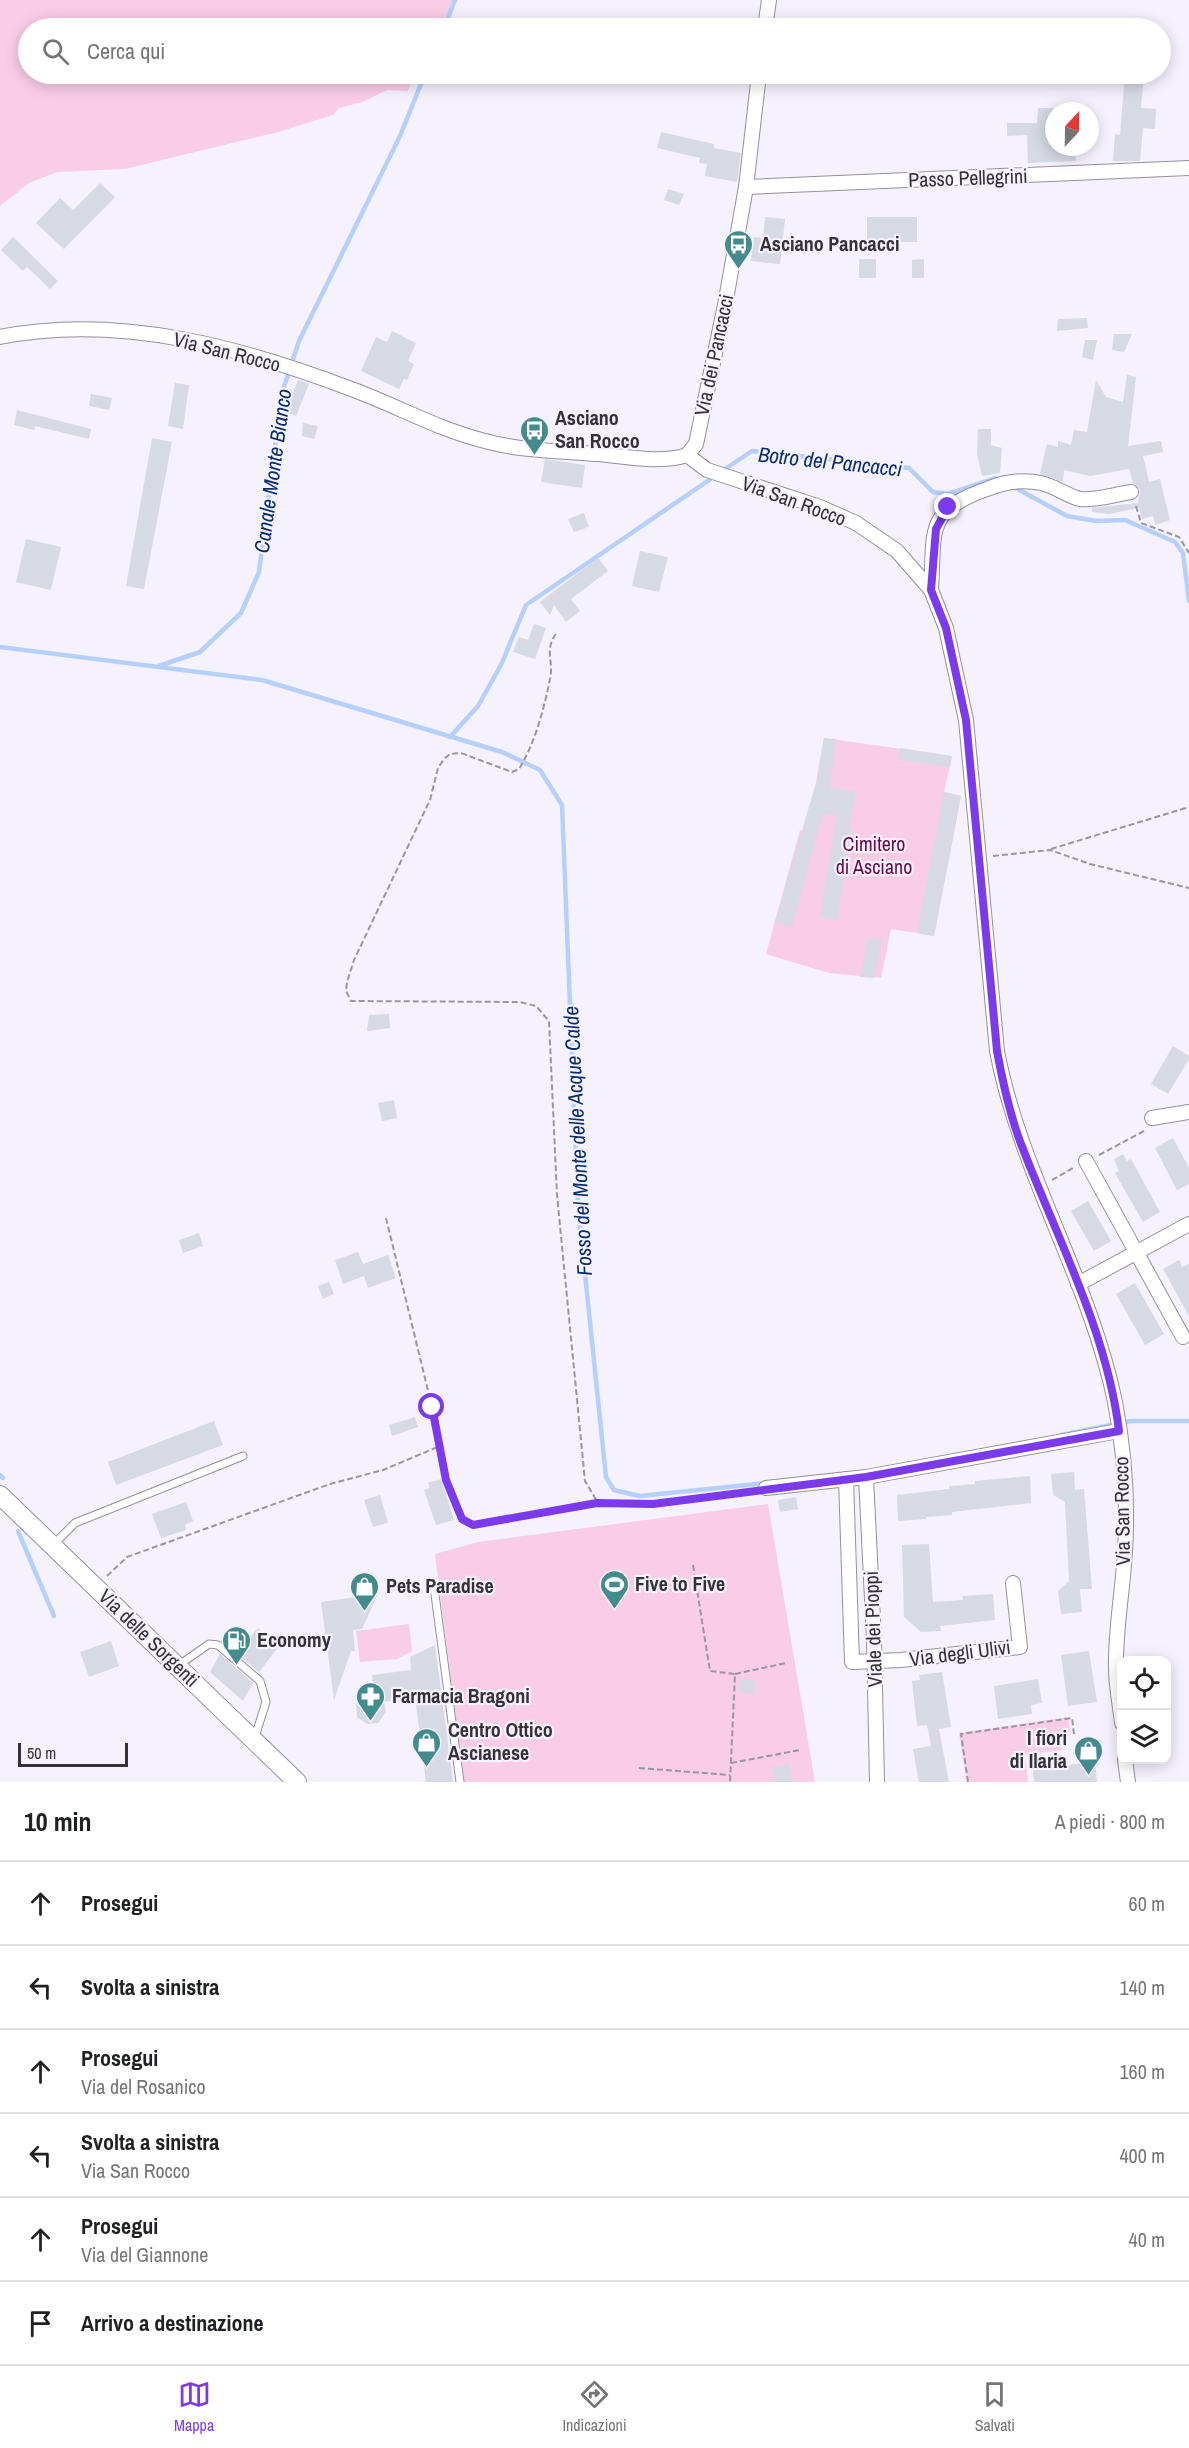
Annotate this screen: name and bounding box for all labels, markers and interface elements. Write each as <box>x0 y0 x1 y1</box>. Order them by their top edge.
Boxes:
search box <box>18 18 1171 84</box>
icon: search <box>39 35 72 68</box>
text: Cerca qui <box>87 36 165 66</box>
north arrow <box>1045 102 1099 156</box>
street label: Passo Pellegrini <box>908 162 1028 193</box>
bus stop icon: Asciano Pancacci <box>723 228 755 270</box>
place label: Asciano Pancacci <box>760 230 899 257</box>
street label: Via dei Pancacci <box>687 292 740 418</box>
street label: Via San Rocco <box>171 325 283 378</box>
water label: Canale Monte Bianco <box>247 387 298 555</box>
place label: Asciano San Rocco <box>555 404 640 454</box>
bus stop icon: Asciano San Rocco <box>518 414 550 456</box>
water label: Botro del Pancacci <box>757 440 904 483</box>
street label: Via San Rocco <box>738 469 850 532</box>
route end <box>934 493 960 519</box>
park label: Cimitero di Asciano <box>836 830 912 880</box>
water label: Fosso del Monte delle Acque Calde <box>556 1005 599 1277</box>
route start <box>418 1393 444 1419</box>
street label: Via San Rocco <box>1107 1456 1136 1566</box>
sports icon: Five to Five <box>598 1568 630 1610</box>
shop icon: Pets Paradise <box>349 1570 381 1612</box>
place label: Five to Five <box>635 1570 725 1597</box>
street label: Viale dei Pioppi <box>857 1570 888 1688</box>
place label: Pets Paradise <box>386 1572 494 1599</box>
street label: Via delle Sorgenti <box>93 1583 206 1693</box>
fuel station icon: Economy <box>220 1624 252 1666</box>
place label: Economy <box>257 1626 332 1653</box>
street label: Via degli Ulivi <box>908 1633 1012 1672</box>
map controls <box>1117 1656 1171 1764</box>
button: locate <box>1117 1656 1171 1710</box>
pharmacy icon: Farmacia Bragoni <box>355 1680 387 1722</box>
place label: Farmacia Bragoni <box>392 1682 530 1709</box>
button: layers <box>1117 1710 1171 1764</box>
place label: Centro Ottico Ascianese <box>448 1716 553 1766</box>
place label: I fiori di Ilaria <box>1010 1724 1067 1774</box>
shop icon: Centro Ottico Ascianese <box>411 1726 443 1768</box>
shop icon: I fiori di Ilaria <box>1072 1734 1104 1776</box>
scale bar <box>18 1740 128 1768</box>
text: 50 m <box>27 1742 56 1764</box>
text: 10 min <box>24 1804 92 1839</box>
text: A piedi · 800 m <box>1055 1808 1165 1835</box>
icon: ahead <box>24 1887 57 1920</box>
text: Prosegui <box>81 1888 158 1918</box>
text: 60 m <box>1129 1890 1165 1917</box>
icon: left <box>24 1971 57 2004</box>
text: Svolta a sinistra <box>81 1972 219 2002</box>
text: 140 m <box>1119 1974 1165 2001</box>
text: Prosegui <box>81 2043 158 2073</box>
icon: ahead <box>24 2055 57 2088</box>
text: 160 m <box>1119 2058 1165 2085</box>
text: Via del Rosanico <box>81 2073 206 2100</box>
text: Svolta a sinistra <box>81 2127 219 2157</box>
icon: left <box>24 2139 57 2172</box>
text: 400 m <box>1119 2142 1165 2169</box>
text: Via San Rocco <box>81 2157 190 2184</box>
text: Prosegui <box>81 2211 158 2241</box>
icon: ahead <box>24 2223 57 2256</box>
text: 40 m <box>1129 2226 1165 2253</box>
text: Via del Giannone <box>81 2241 208 2268</box>
icon: arrive <box>24 2307 57 2340</box>
text: Arrivo a destinazione <box>81 2308 263 2338</box>
tab: Mappa <box>174 2378 214 2436</box>
tab: Indicazioni <box>562 2378 627 2436</box>
tab: Salvati <box>975 2378 1015 2436</box>

